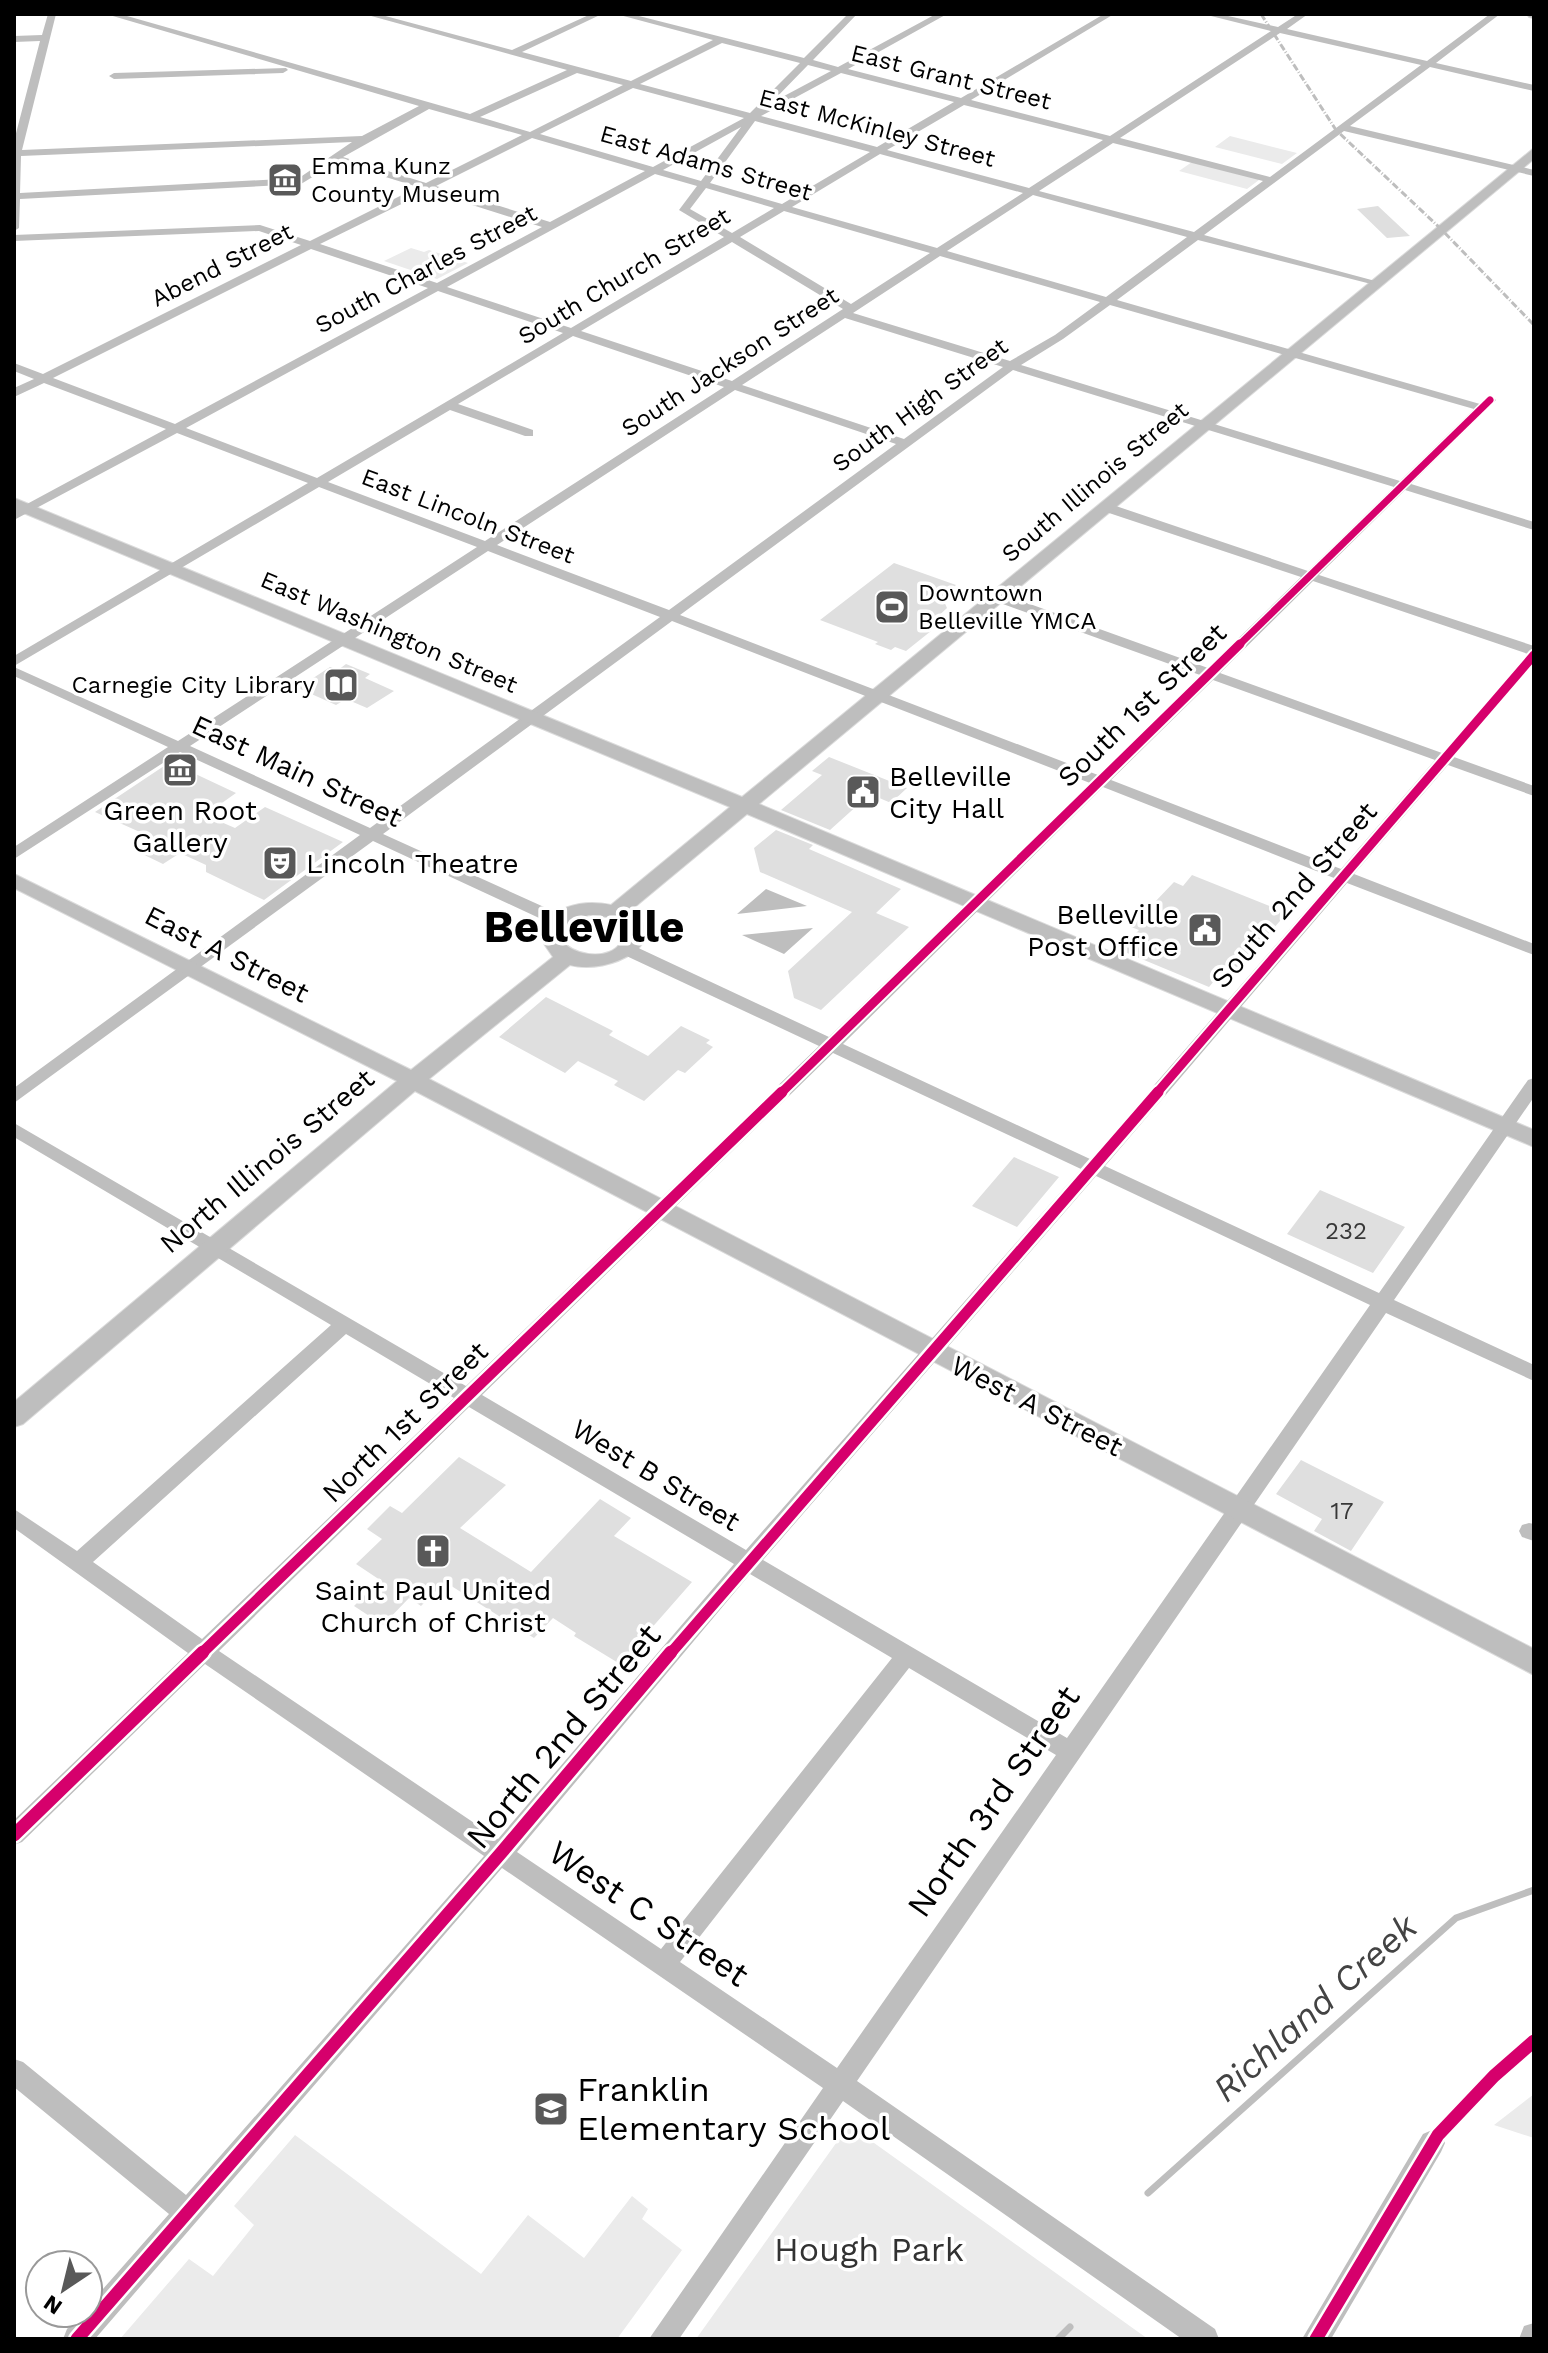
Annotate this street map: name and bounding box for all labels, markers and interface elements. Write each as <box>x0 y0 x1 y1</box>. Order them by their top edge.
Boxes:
street label: East Grant Street <box>848 39 1054 115</box>
street label: East McKinley Street <box>756 83 998 173</box>
street label: East Adams Street <box>597 119 815 207</box>
place label: Emma Kunz County Museum <box>311 152 501 208</box>
museum icon: Emma Kunz County Museum <box>266 161 304 199</box>
street label: South Charles Street <box>311 199 541 339</box>
street label: South Church Street <box>513 202 735 350</box>
street label: Abend Street <box>147 217 297 313</box>
street label: South Jackson Street <box>616 281 844 443</box>
street label: South High Street <box>827 332 1013 478</box>
street label: South Illinois Street <box>996 396 1194 568</box>
street label: East Lincoln Street <box>358 462 578 570</box>
street label: East Washington Street <box>256 565 522 699</box>
place label: Downtown Belleville YMCA <box>918 579 1097 635</box>
sports icon: Downtown Belleville YMCA <box>873 588 911 626</box>
street label: South 1st Street <box>1051 616 1233 794</box>
library icon: Carnegie City Library <box>322 666 360 704</box>
place label: Carnegie City Library <box>71 671 316 699</box>
street label: East Main Street <box>187 708 408 834</box>
museum icon: Green Root Gallery <box>161 751 199 789</box>
place label: Belleville City Hall <box>889 760 1012 825</box>
public building icon: Belleville City Hall <box>844 773 882 811</box>
place label: Green Root Gallery <box>103 794 257 859</box>
street label: South 2nd Street <box>1204 795 1384 995</box>
theatre icon: Lincoln Theatre <box>261 844 299 882</box>
place label: Lincoln Theatre <box>306 847 519 880</box>
street label: East A Street <box>139 898 315 1010</box>
place label: Belleville Post Office <box>1027 898 1179 963</box>
district label: Belleville <box>484 901 684 953</box>
public building icon: Belleville Post Office <box>1186 911 1224 949</box>
street label: North Illinois Street <box>153 1062 381 1260</box>
house number: 232 <box>1325 1217 1367 1245</box>
street label: North 1st Street <box>315 1335 495 1509</box>
street label: West A Street <box>946 1349 1129 1464</box>
street label: West B Street <box>566 1412 746 1538</box>
house number: 17 <box>1331 1497 1353 1525</box>
church icon: Saint Paul United Church of Christ <box>414 1532 452 1570</box>
place label: Saint Paul United Church of Christ <box>315 1574 551 1639</box>
street label: North 2nd Street <box>457 1616 669 1856</box>
street label: North 3rd Street <box>898 1678 1088 1924</box>
street label: West C Street <box>542 1832 756 1994</box>
water label: Richland Creek <box>1204 1905 1427 2110</box>
place label: Franklin Elementary School <box>577 2069 891 2148</box>
school or university icon: Franklin Elementary School <box>532 2090 570 2128</box>
park label: Hough Park <box>774 2229 964 2269</box>
north arrow <box>24 2249 104 2329</box>
text: N <box>39 2290 67 2320</box>

